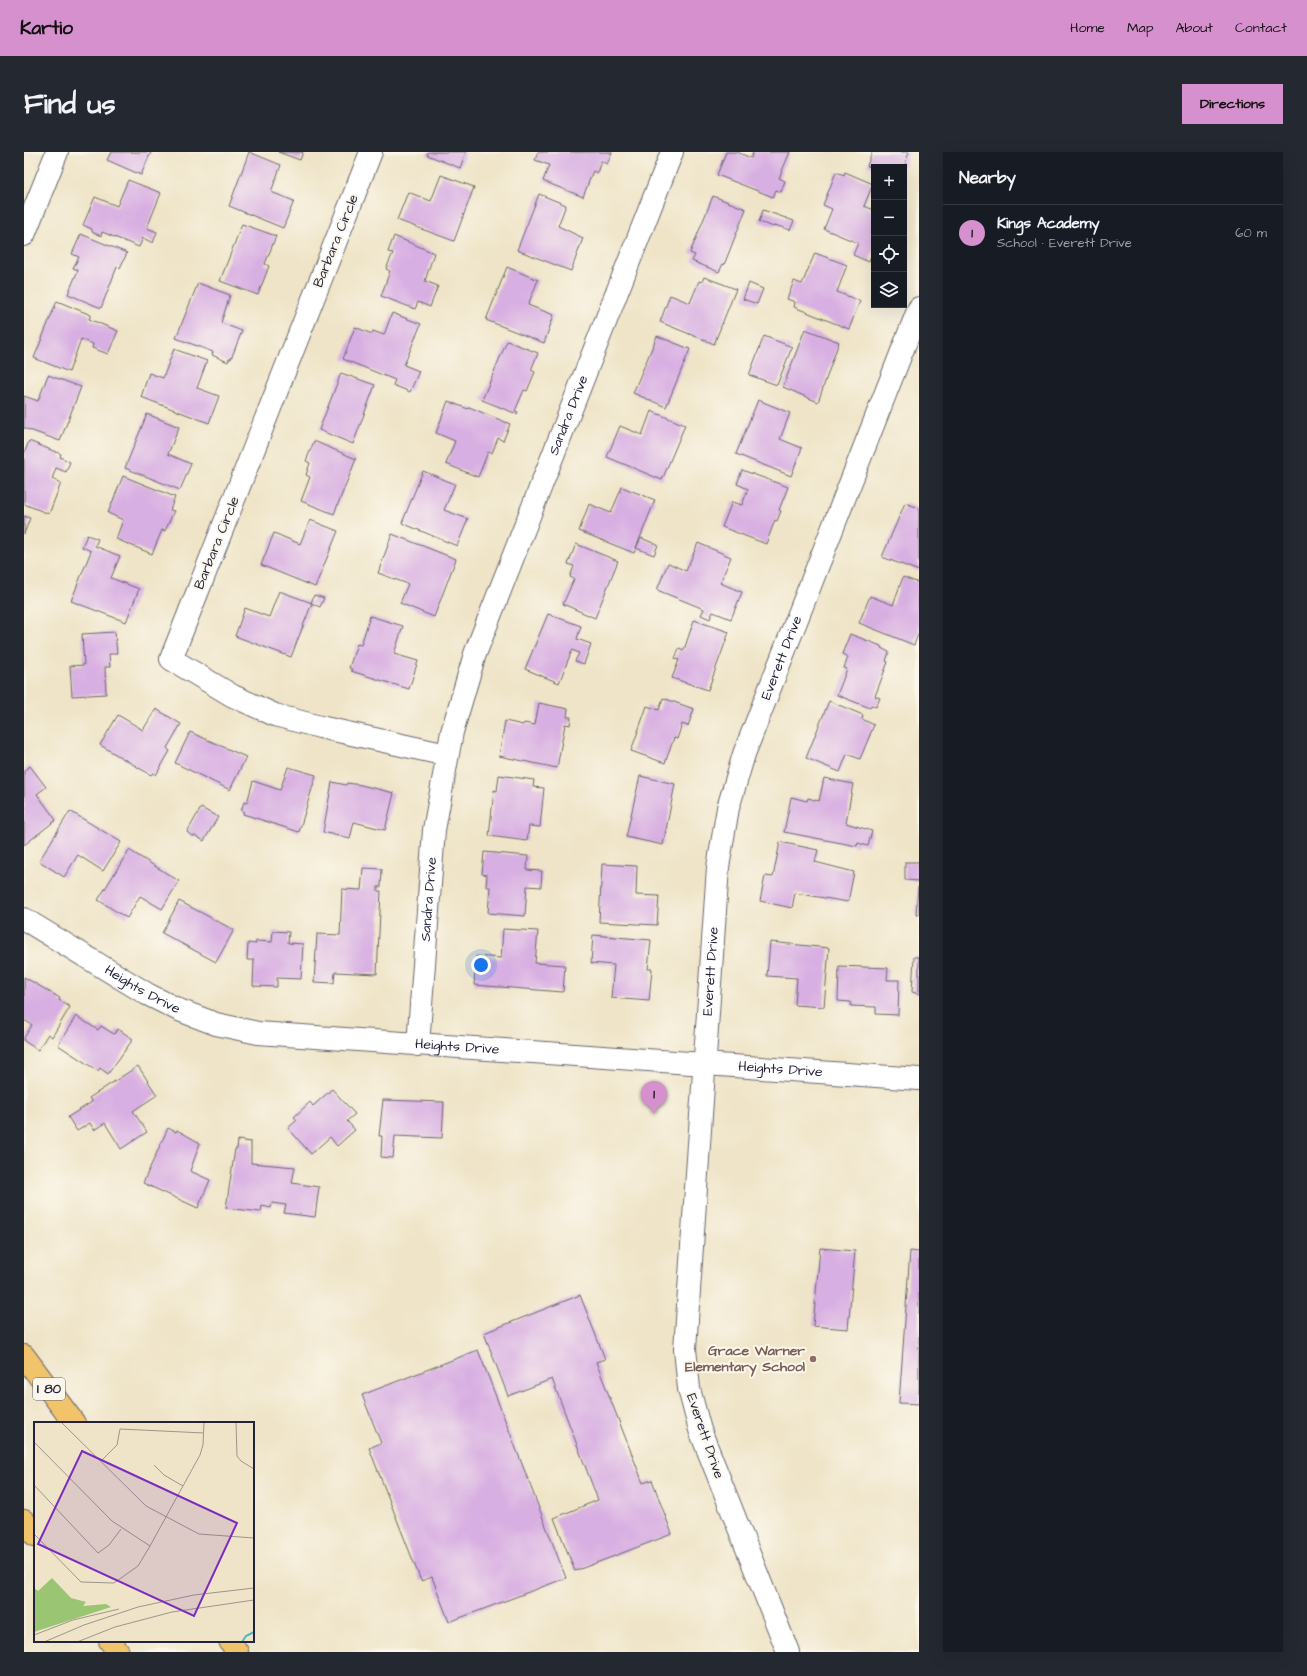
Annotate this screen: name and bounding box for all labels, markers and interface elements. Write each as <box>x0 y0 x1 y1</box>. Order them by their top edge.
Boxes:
text: Kartio <box>20 15 73 42</box>
text: Home <box>1070 18 1105 38</box>
text: Map <box>1127 18 1153 38</box>
text: About <box>1175 18 1213 38</box>
text: Contact <box>1235 18 1287 38</box>
button: Directions <box>1182 84 1283 124</box>
text: Find us <box>24 85 115 124</box>
map controls <box>871 164 907 308</box>
button: + <box>871 164 907 200</box>
text: Nearby <box>959 166 1016 190</box>
street label: Barbara Circle <box>308 191 364 290</box>
button: − <box>871 200 907 236</box>
text: Kings Academy <box>997 213 1100 234</box>
text: 1 <box>971 224 973 242</box>
text: 60 m <box>1235 224 1267 242</box>
text: School · Everett Drive <box>997 234 1132 252</box>
button: locate <box>871 236 907 272</box>
button: layers <box>871 272 907 308</box>
street label: Sandra Drive <box>544 372 594 458</box>
street label: Barbara Circle <box>189 493 245 592</box>
street label: Everett Drive <box>756 612 807 703</box>
street label: Sandra Drive <box>416 856 442 942</box>
street label: Everett Drive <box>698 926 724 1017</box>
your location <box>471 955 491 975</box>
street label: Heights Drive <box>101 960 184 1019</box>
street label: Heights Drive <box>414 1034 500 1060</box>
street label: Heights Drive <box>738 1056 824 1082</box>
pin: 1 <box>641 1081 667 1114</box>
place label: Grace Warner Elementary School <box>685 1341 806 1377</box>
marker: Grace Warner Elementary School <box>808 1354 818 1364</box>
road number: I 80 <box>33 1378 65 1400</box>
street label: Everett Drive <box>681 1391 729 1482</box>
inset map <box>34 1422 254 1642</box>

